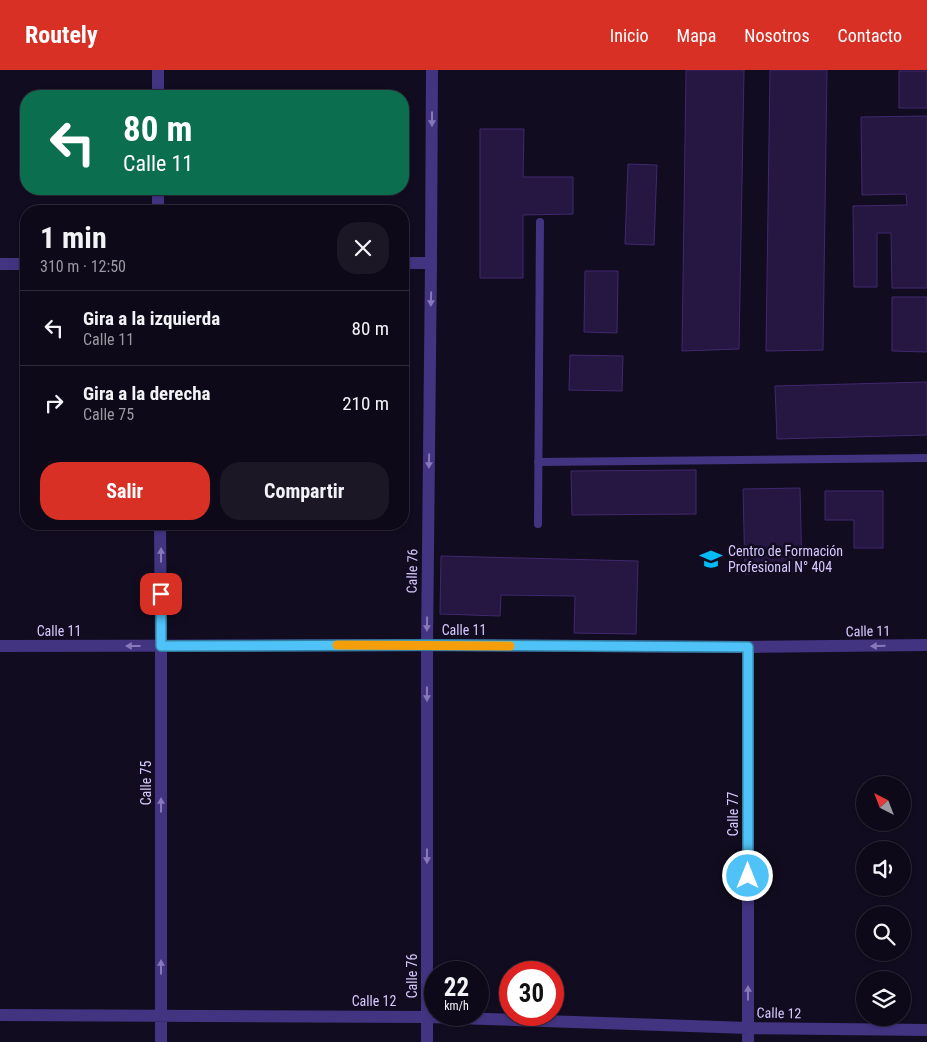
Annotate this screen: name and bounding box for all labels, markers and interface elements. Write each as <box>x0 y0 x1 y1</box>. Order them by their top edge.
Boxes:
text: Routely <box>25 21 98 49</box>
text: Inicio <box>610 25 649 46</box>
text: Mapa <box>677 25 716 46</box>
text: Nosotros <box>744 25 810 46</box>
text: Contacto <box>838 25 902 46</box>
text: 80 m <box>123 109 192 150</box>
icon: left <box>40 110 105 175</box>
one-way arrow <box>428 111 436 127</box>
text: Calle 11 <box>123 151 193 176</box>
text: 1 min <box>40 220 107 255</box>
button: close <box>337 222 389 274</box>
text: 310 m · 12:50 <box>40 257 126 276</box>
one-way arrow <box>426 291 434 307</box>
text: Gira a la izquierda <box>83 307 220 330</box>
icon: left <box>40 314 68 342</box>
text: 80 m <box>352 317 389 340</box>
text: Calle 11 <box>83 330 134 349</box>
text: Gira a la derecha <box>83 382 210 405</box>
icon: right <box>40 389 68 417</box>
text: 210 m <box>342 392 389 415</box>
text: Calle 75 <box>83 405 134 424</box>
one-way arrow <box>425 453 433 469</box>
button: Salir <box>40 462 210 520</box>
button: Compartir <box>220 462 389 520</box>
place label: Centro de Formación Profesional N° 404 <box>728 543 843 575</box>
one-way arrow <box>156 546 164 562</box>
school or university icon: Centro de Formación Profesional N° 404 <box>698 546 724 572</box>
street label: Calle 76 <box>404 548 420 593</box>
pin <box>140 573 182 615</box>
icon: arrive <box>147 580 175 608</box>
one-way arrow <box>423 616 431 632</box>
street label: Calle 11 <box>442 622 486 638</box>
street label: Calle 11 <box>37 623 81 639</box>
street label: Calle 11 <box>846 623 890 639</box>
one-way arrow <box>125 642 141 650</box>
one-way arrow <box>870 642 886 650</box>
one-way arrow <box>423 686 431 702</box>
street label: Calle 75 <box>138 761 154 805</box>
north arrow <box>856 776 911 831</box>
map controls <box>856 776 911 1026</box>
street label: Calle 77 <box>725 792 741 836</box>
one-way arrow <box>157 796 165 812</box>
button: sound <box>856 841 911 896</box>
one-way arrow <box>423 849 431 865</box>
position arrow <box>721 849 773 901</box>
button: search <box>856 906 911 961</box>
street label: Calle 76 <box>404 954 420 998</box>
one-way arrow <box>157 959 165 975</box>
speed limit sign: 30 <box>499 961 564 1026</box>
button: layers <box>856 971 911 1026</box>
text: 22 <box>444 973 469 1002</box>
one-way arrow <box>744 985 752 1001</box>
street label: Calle 12 <box>352 993 396 1009</box>
text: km/h <box>444 999 469 1013</box>
street label: Calle 12 <box>757 1005 802 1021</box>

